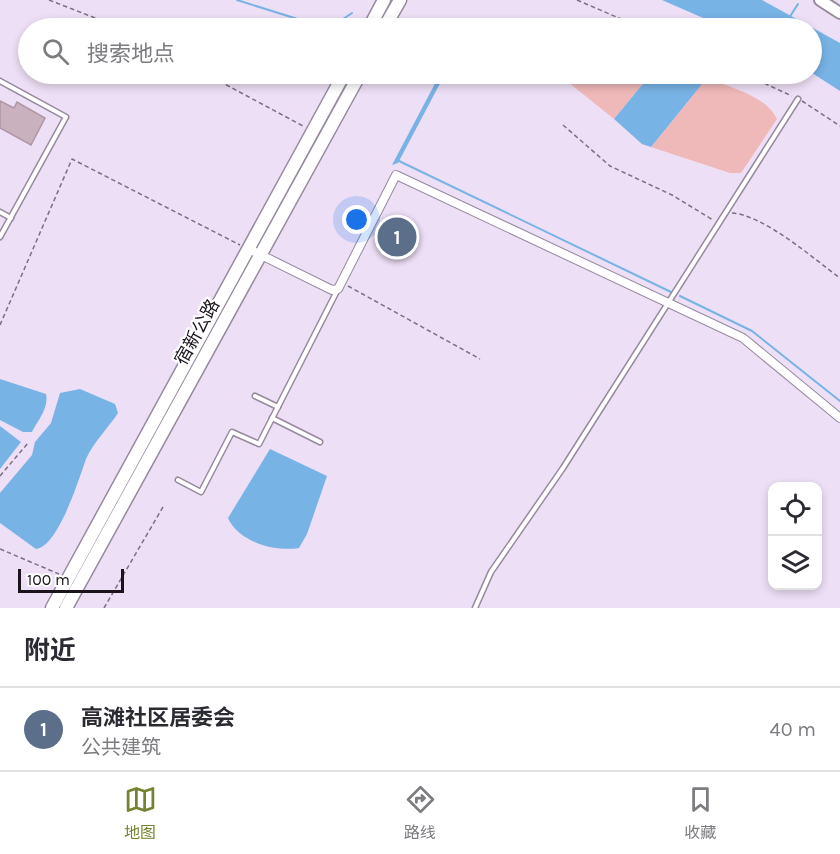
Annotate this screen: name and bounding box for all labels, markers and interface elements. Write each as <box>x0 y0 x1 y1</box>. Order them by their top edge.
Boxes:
search box <box>18 18 822 84</box>
icon: search <box>39 35 72 68</box>
text: 搜索地点 <box>87 41 175 67</box>
your location <box>342 205 371 234</box>
pin: 1 <box>378 214 416 260</box>
street label: 宿新公路 <box>170 295 224 369</box>
map controls <box>768 482 822 590</box>
button: locate <box>768 482 822 536</box>
button: layers <box>768 536 822 590</box>
scale bar <box>18 566 124 594</box>
text: 100 m <box>27 570 70 589</box>
text: 附近 <box>24 635 76 666</box>
text: 高滩社区居委会 <box>81 705 235 731</box>
text: 1 <box>40 718 47 741</box>
text: 40 m <box>770 718 816 741</box>
text: 公共建筑 <box>81 736 161 759</box>
tab: 地图 <box>124 783 157 843</box>
tab: 路线 <box>404 783 437 843</box>
tab: 收藏 <box>684 783 717 843</box>

